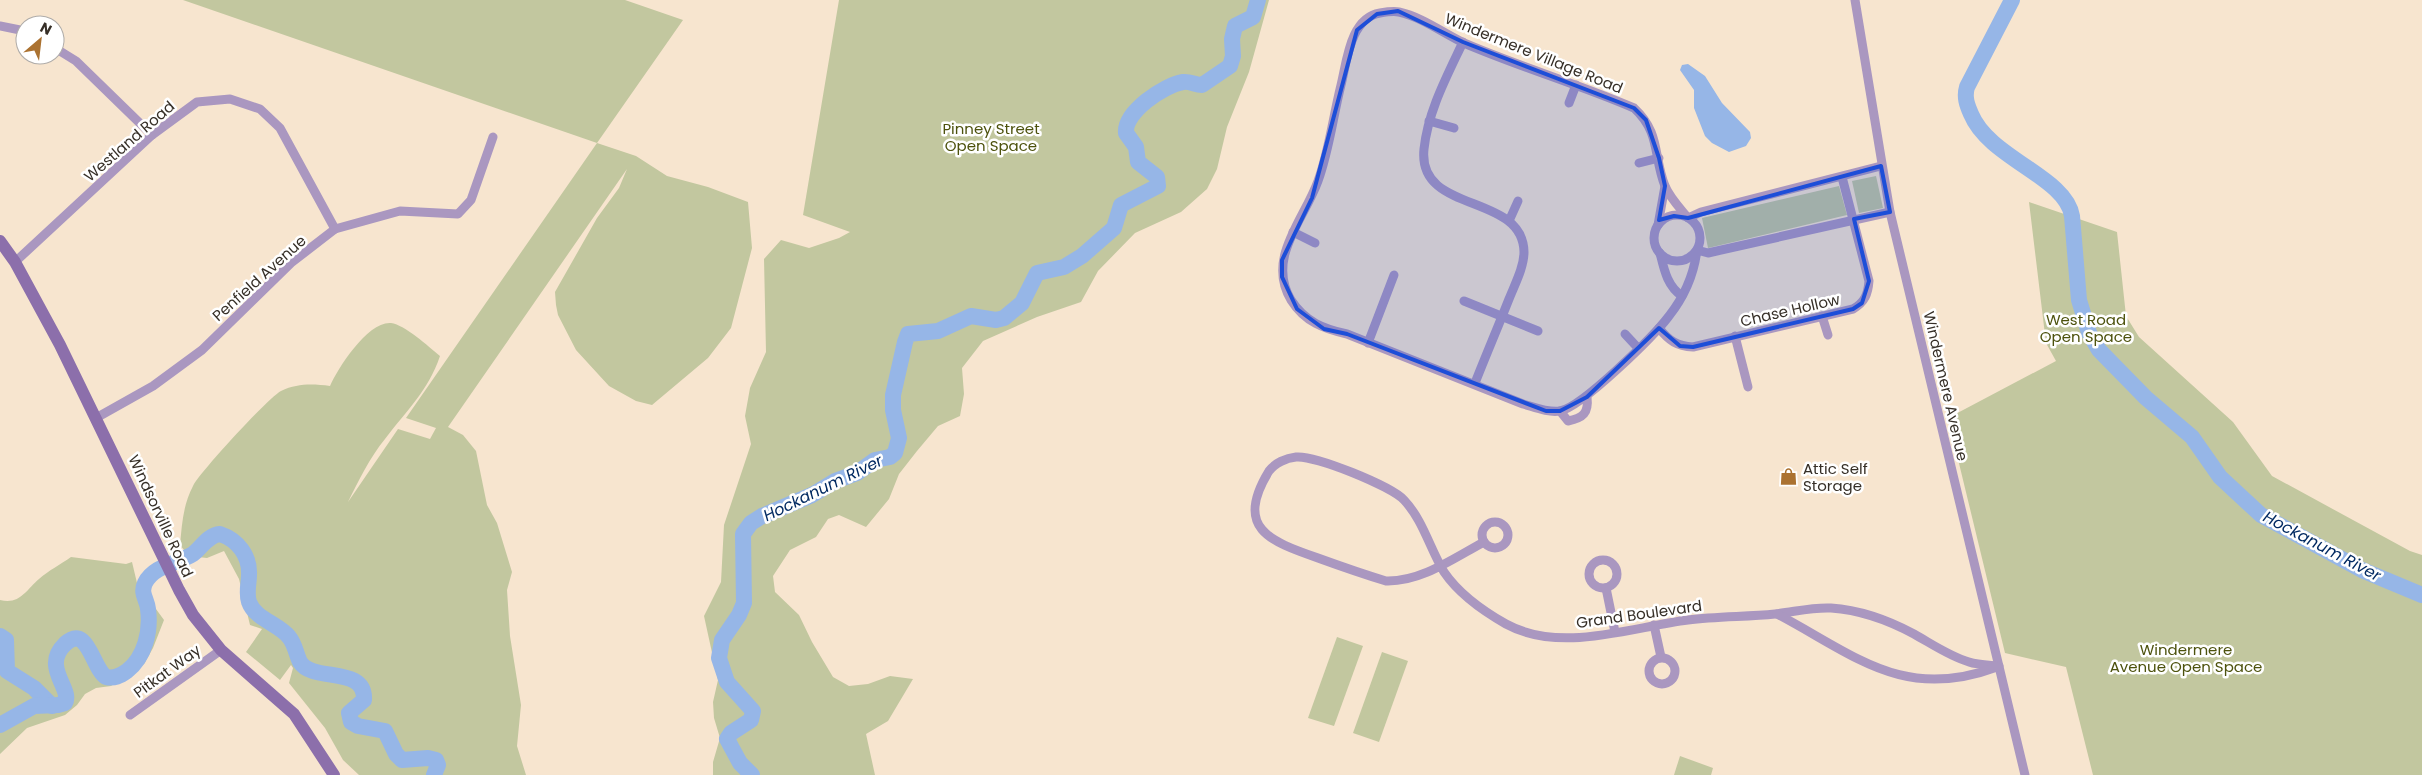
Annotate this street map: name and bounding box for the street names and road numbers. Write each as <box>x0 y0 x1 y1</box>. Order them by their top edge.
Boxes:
street label: Windermere Village Road <box>1442 8 1626 98</box>
street label: Westland Road <box>79 96 179 186</box>
street label: Penfield Avenue <box>208 230 310 326</box>
street label: Chase Hollow <box>1738 288 1843 332</box>
street label: Windermere Avenue <box>1919 309 1973 463</box>
street label: Windsorville Road <box>123 451 199 581</box>
street label: Grand Boulevard <box>1575 595 1703 633</box>
street label: Pitkat Way <box>129 639 205 703</box>

